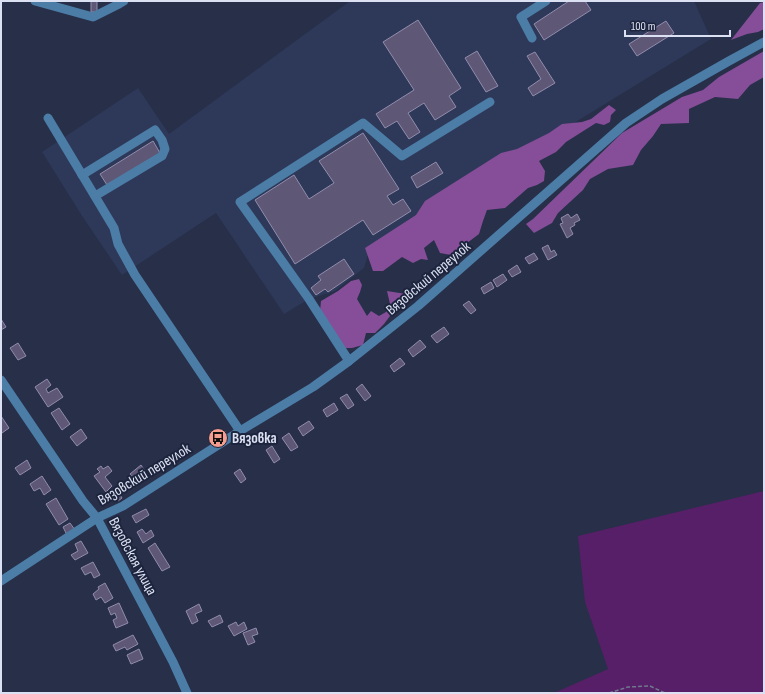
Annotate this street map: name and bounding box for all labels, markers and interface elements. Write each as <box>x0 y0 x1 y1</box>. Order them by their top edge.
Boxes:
scale bar <box>625 12 730 38</box>
text: 100 m <box>631 19 656 34</box>
street label: Вязовский переулок <box>382 237 475 319</box>
bus stop icon: Вязовка <box>207 427 229 449</box>
place label: Вязовка <box>232 429 277 448</box>
street label: Вязовский переулок <box>95 439 194 510</box>
street label: Вязовская улица <box>104 514 161 599</box>

